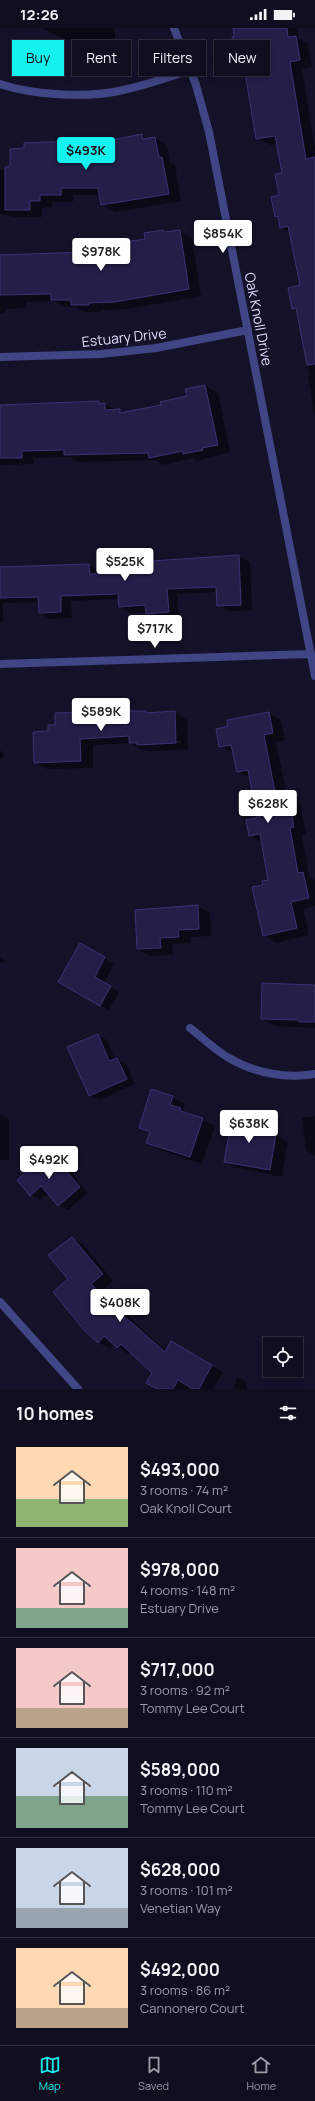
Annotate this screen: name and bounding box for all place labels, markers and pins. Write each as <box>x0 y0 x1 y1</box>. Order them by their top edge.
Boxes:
pin: $493K <box>58 137 114 171</box>
pin: $854K <box>195 220 251 254</box>
pin: $978K <box>73 238 129 272</box>
pin: $525K <box>97 548 153 582</box>
pin: $717K <box>127 615 183 649</box>
pin: $589K <box>73 698 129 732</box>
pin: $628K <box>240 790 296 824</box>
pin: $638K <box>221 1110 277 1144</box>
pin: $492K <box>21 1146 77 1180</box>
pin: $408K <box>92 1289 148 1323</box>

